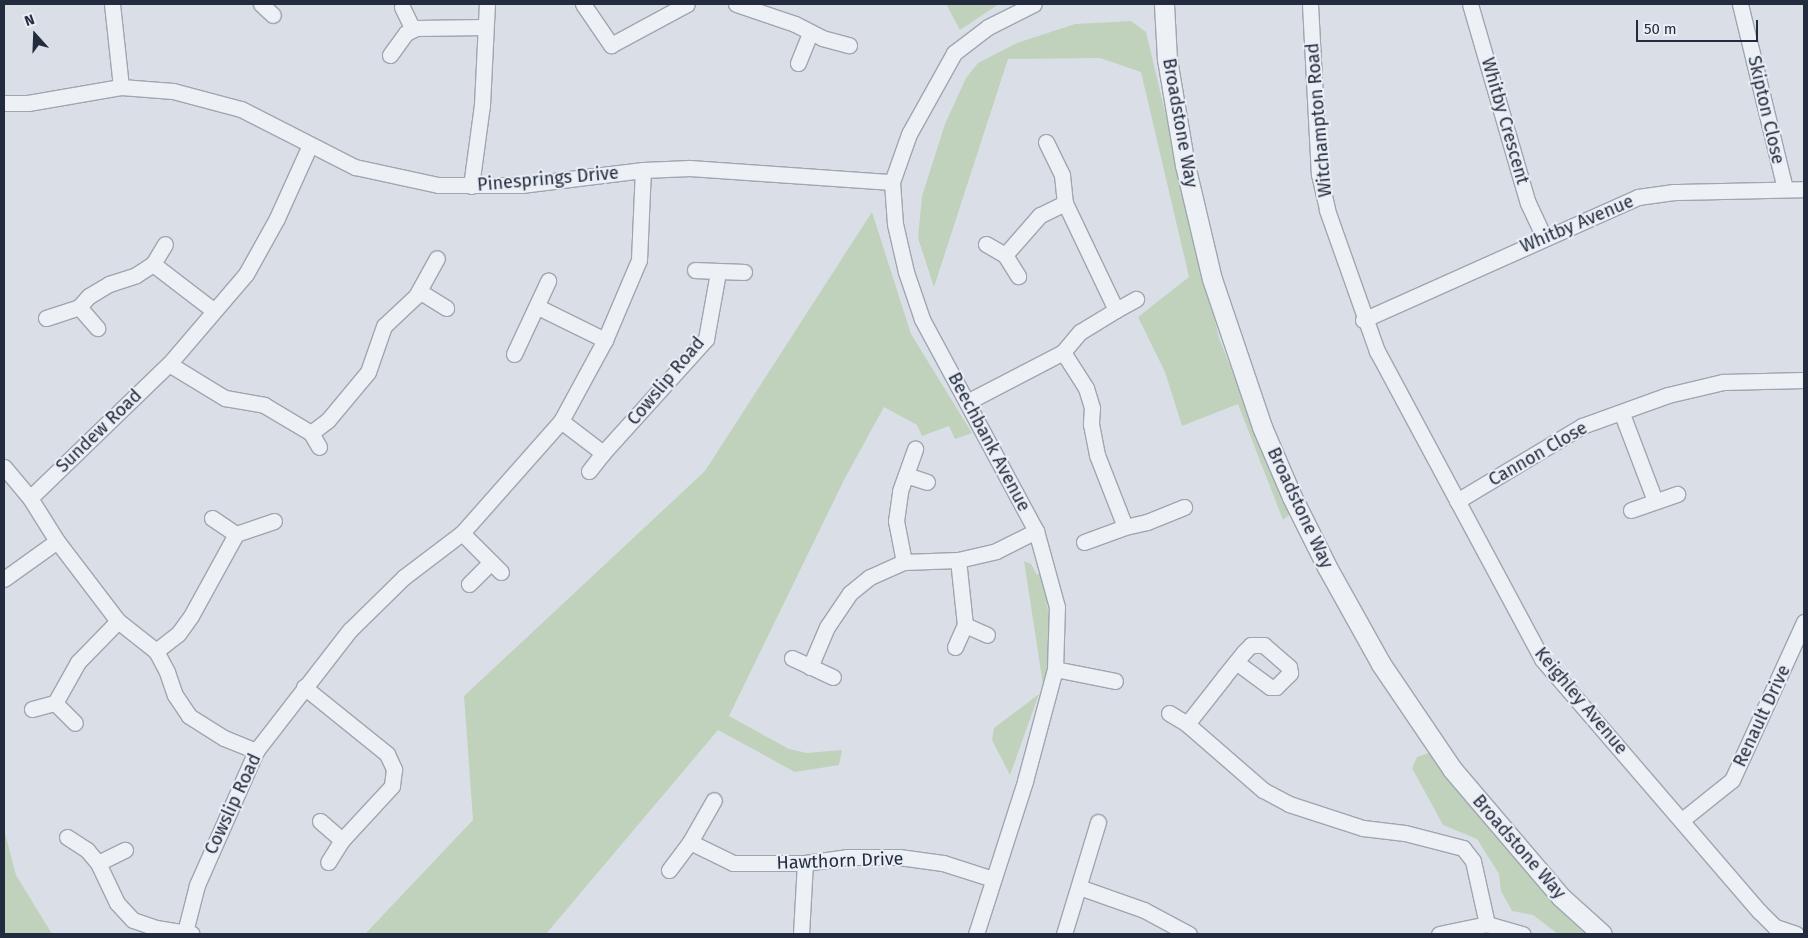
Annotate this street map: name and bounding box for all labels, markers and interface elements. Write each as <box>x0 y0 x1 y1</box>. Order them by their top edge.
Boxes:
north arrow <box>10 10 60 60</box>
scale bar <box>1638 10 1760 42</box>
text: N <box>22 11 37 30</box>
text: 50 m <box>1644 20 1677 38</box>
street label: Witchampton Road <box>1301 42 1337 198</box>
street label: Skipton Close <box>1743 54 1789 166</box>
street label: Whitby Crescent <box>1477 55 1533 187</box>
street label: Broadstone Way <box>1158 57 1202 189</box>
street label: Pinesprings Drive <box>476 162 620 196</box>
street label: Whitby Avenue <box>1517 190 1637 258</box>
street label: Cowslip Road <box>623 332 709 430</box>
street label: Beechbank Avenue <box>943 369 1035 515</box>
street label: Sundew Road <box>52 385 146 477</box>
street label: Cannon Close <box>1485 417 1591 491</box>
street label: Broadstone Way <box>1262 444 1338 572</box>
street label: Keighley Avenue <box>1530 643 1632 759</box>
street label: Renault Drive <box>1729 662 1795 770</box>
street label: Cowslip Road <box>200 750 266 858</box>
street label: Broadstone Way <box>1468 790 1570 904</box>
street label: Hawthorn Drive <box>776 848 904 874</box>

